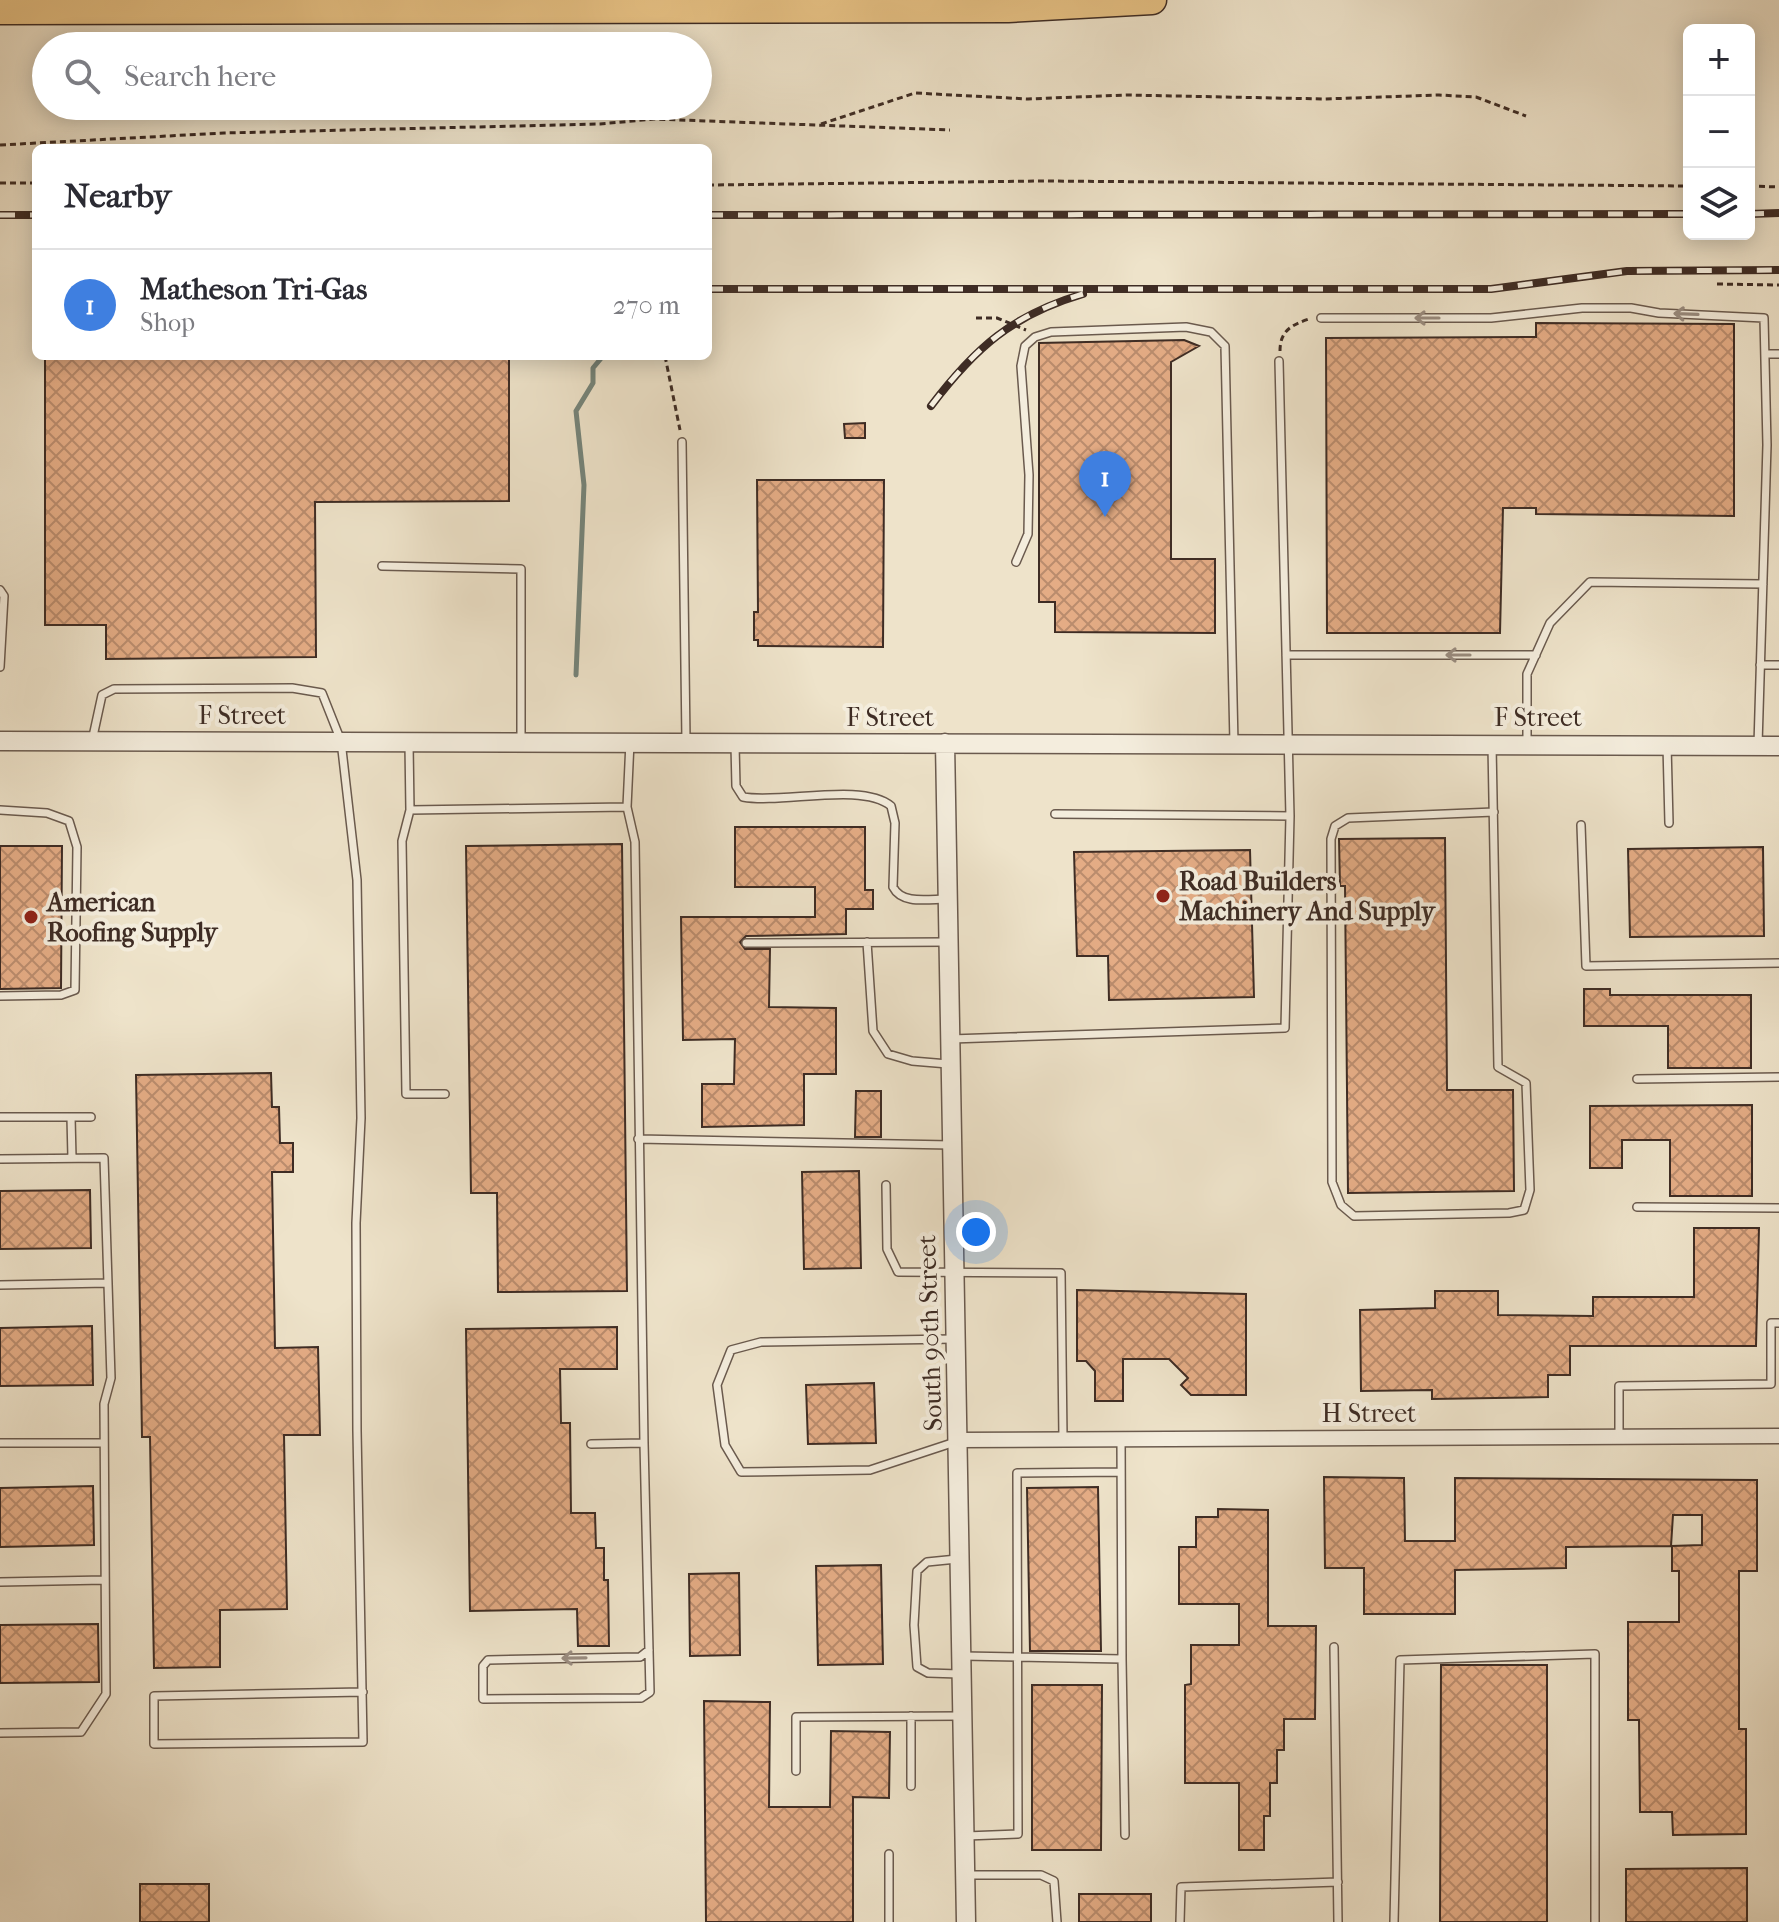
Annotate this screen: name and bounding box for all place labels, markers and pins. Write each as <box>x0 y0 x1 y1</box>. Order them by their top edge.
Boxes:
pin: 1 <box>1079 451 1131 517</box>
place label: Road Builders Machinery And Supply <box>1179 866 1437 927</box>
place label: American Roofing Supply <box>45 887 220 948</box>
marker: Road Builders Machinery And Supply <box>1154 887 1172 905</box>
marker: American Roofing Supply <box>22 908 40 926</box>

